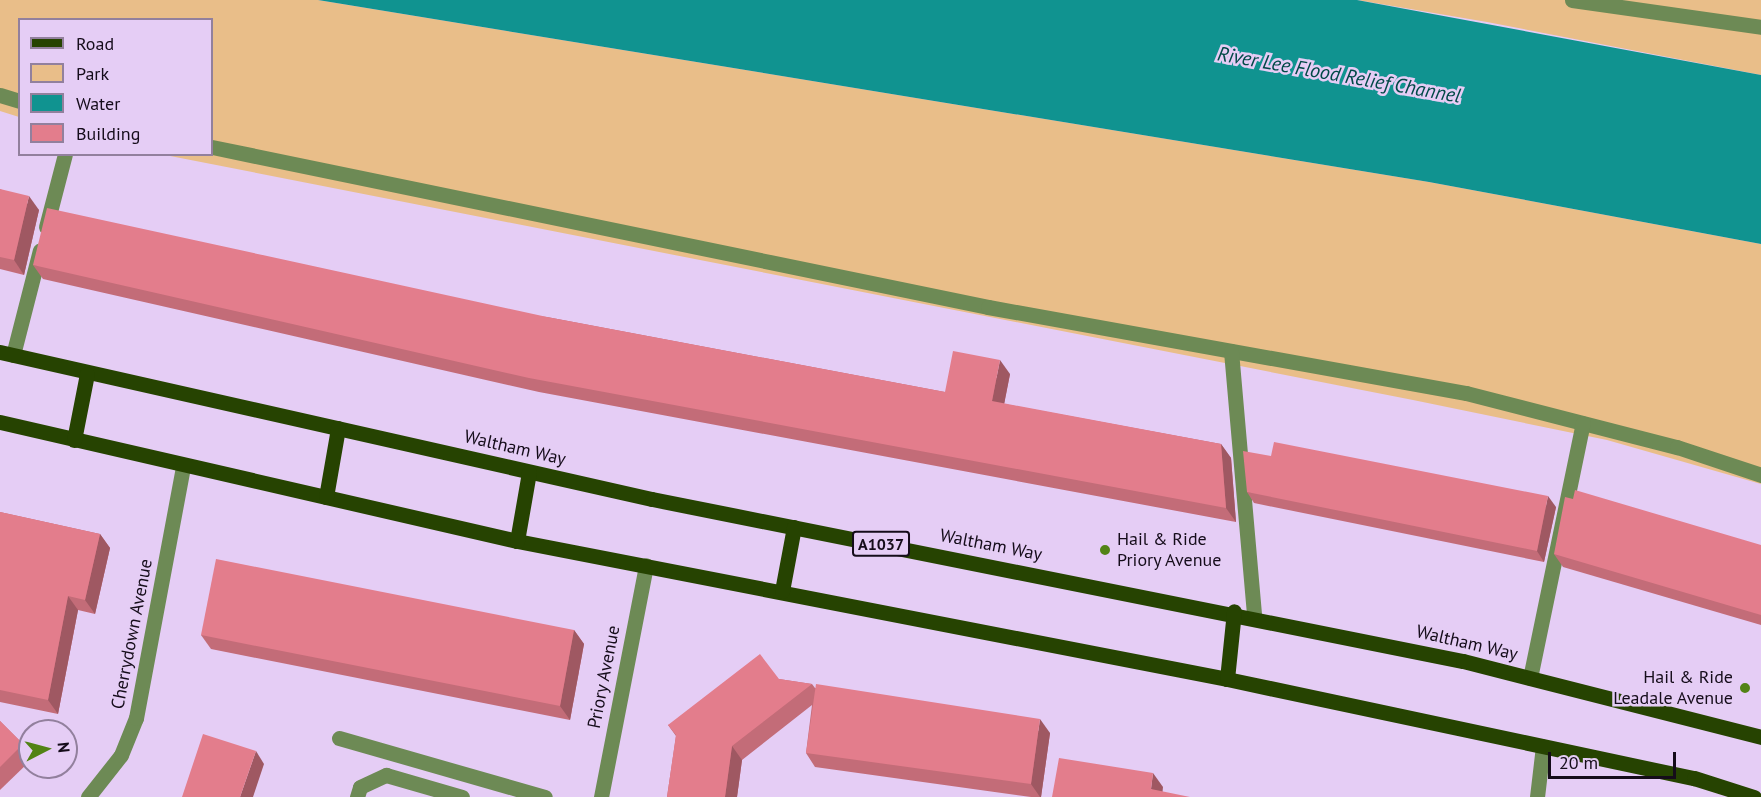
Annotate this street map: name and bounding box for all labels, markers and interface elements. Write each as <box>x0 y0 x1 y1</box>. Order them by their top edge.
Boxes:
legend <box>18 18 213 156</box>
text: Road <box>76 32 114 55</box>
water label: River Lee Flood Relief Channel <box>1215 42 1463 108</box>
text: Park <box>76 62 109 85</box>
text: Water <box>76 92 120 115</box>
text: Building <box>76 122 140 145</box>
street label: Waltham Way <box>462 426 568 470</box>
street label: Waltham Way <box>938 524 1044 566</box>
place label: Hail & Ride Priory Avenue <box>1117 529 1223 572</box>
road number: A1037 <box>851 531 911 557</box>
marker: Hail & Ride Priory Avenue <box>1098 543 1112 557</box>
street label: Cherrydown Avenue <box>107 557 157 711</box>
street label: Waltham Way <box>1414 621 1520 665</box>
street label: Priory Avenue <box>583 623 625 731</box>
place label: Hail & Ride Leadale Avenue <box>1613 667 1733 710</box>
marker: Hail & Ride Leadale Avenue <box>1738 681 1752 695</box>
north arrow <box>18 719 78 779</box>
scale bar <box>1551 740 1678 778</box>
text: N <box>53 741 74 754</box>
text: 20 m <box>1559 751 1598 774</box>

